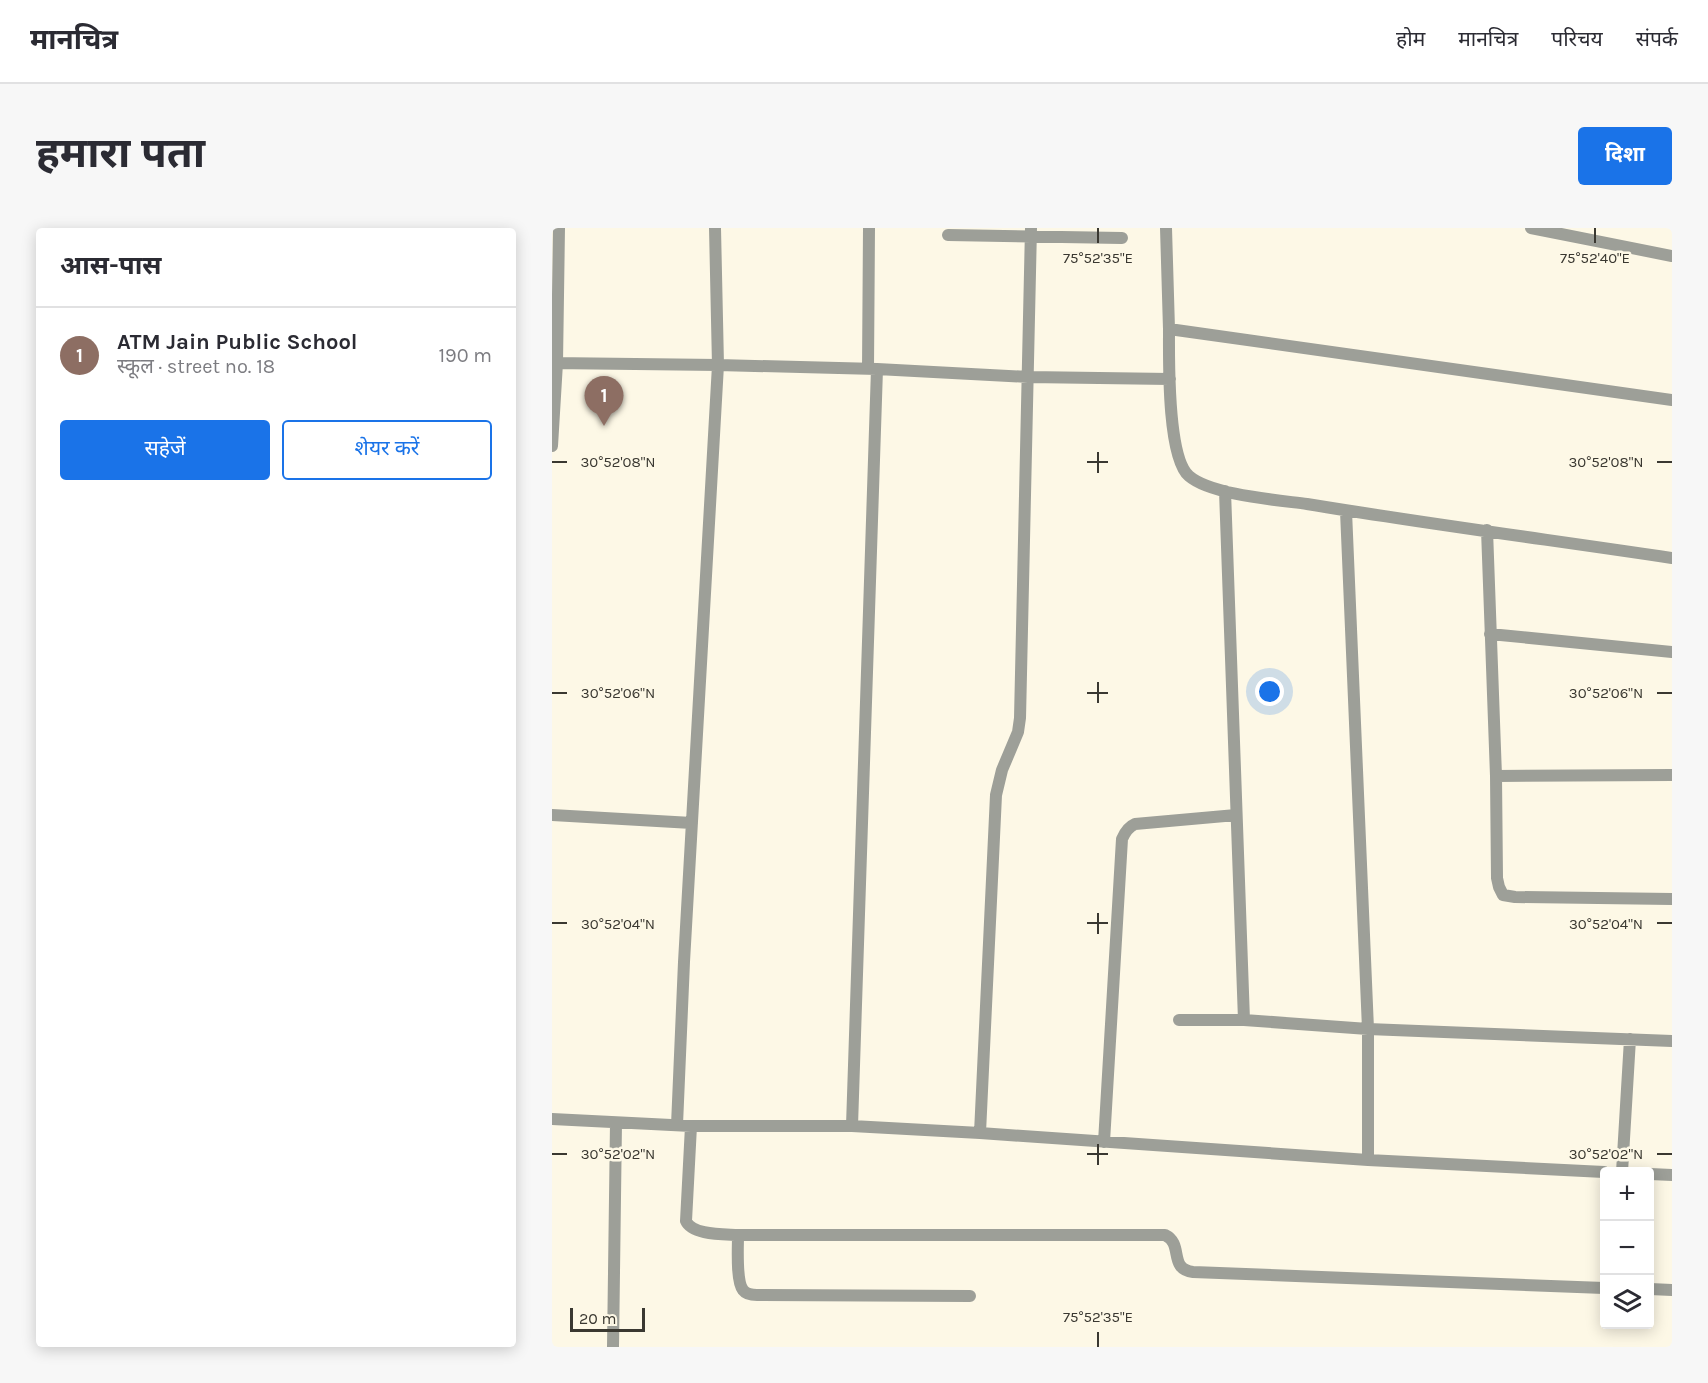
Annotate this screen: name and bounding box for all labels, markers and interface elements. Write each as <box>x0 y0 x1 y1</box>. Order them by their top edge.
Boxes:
text: मानचित्र <box>30 23 118 56</box>
text: होम <box>1396 27 1425 51</box>
text: मानचित्र <box>1458 27 1518 51</box>
text: परिचय <box>1551 27 1603 51</box>
text: संपर्क <box>1636 27 1678 51</box>
button: दिशा <box>1578 127 1672 185</box>
text: हमारा पता <box>36 128 205 178</box>
text: 75°52'35"E <box>1063 249 1133 267</box>
text: 75°52'40"E <box>1560 249 1630 267</box>
text: आस-पास <box>60 250 162 281</box>
text: ATM Jain Public School <box>117 329 358 355</box>
text: 1 <box>76 344 83 367</box>
text: 190 m <box>438 344 492 367</box>
text: स्कूल · street no. 18 <box>117 355 275 378</box>
pin: 1 <box>584 376 624 426</box>
button: सहेजें <box>60 420 270 480</box>
button: शेयर करें <box>282 420 492 480</box>
text: 30°52'08"N <box>580 453 656 471</box>
text: 30°52'08"N <box>1568 453 1644 471</box>
your location <box>1255 677 1284 706</box>
text: 30°52'06"N <box>581 684 655 702</box>
text: 30°52'06"N <box>1569 684 1643 702</box>
text: 30°52'04"N <box>581 915 655 933</box>
text: 30°52'04"N <box>1569 915 1643 933</box>
text: 30°52'02"N <box>581 1145 655 1163</box>
text: 30°52'02"N <box>1569 1145 1643 1163</box>
map controls <box>1600 1167 1654 1329</box>
button: + <box>1600 1167 1654 1221</box>
button: − <box>1600 1221 1654 1275</box>
button: layers <box>1600 1275 1654 1329</box>
scale bar <box>570 1305 645 1332</box>
text: 75°52'35"E <box>1063 1308 1133 1326</box>
text: 20 m <box>579 1309 617 1328</box>

